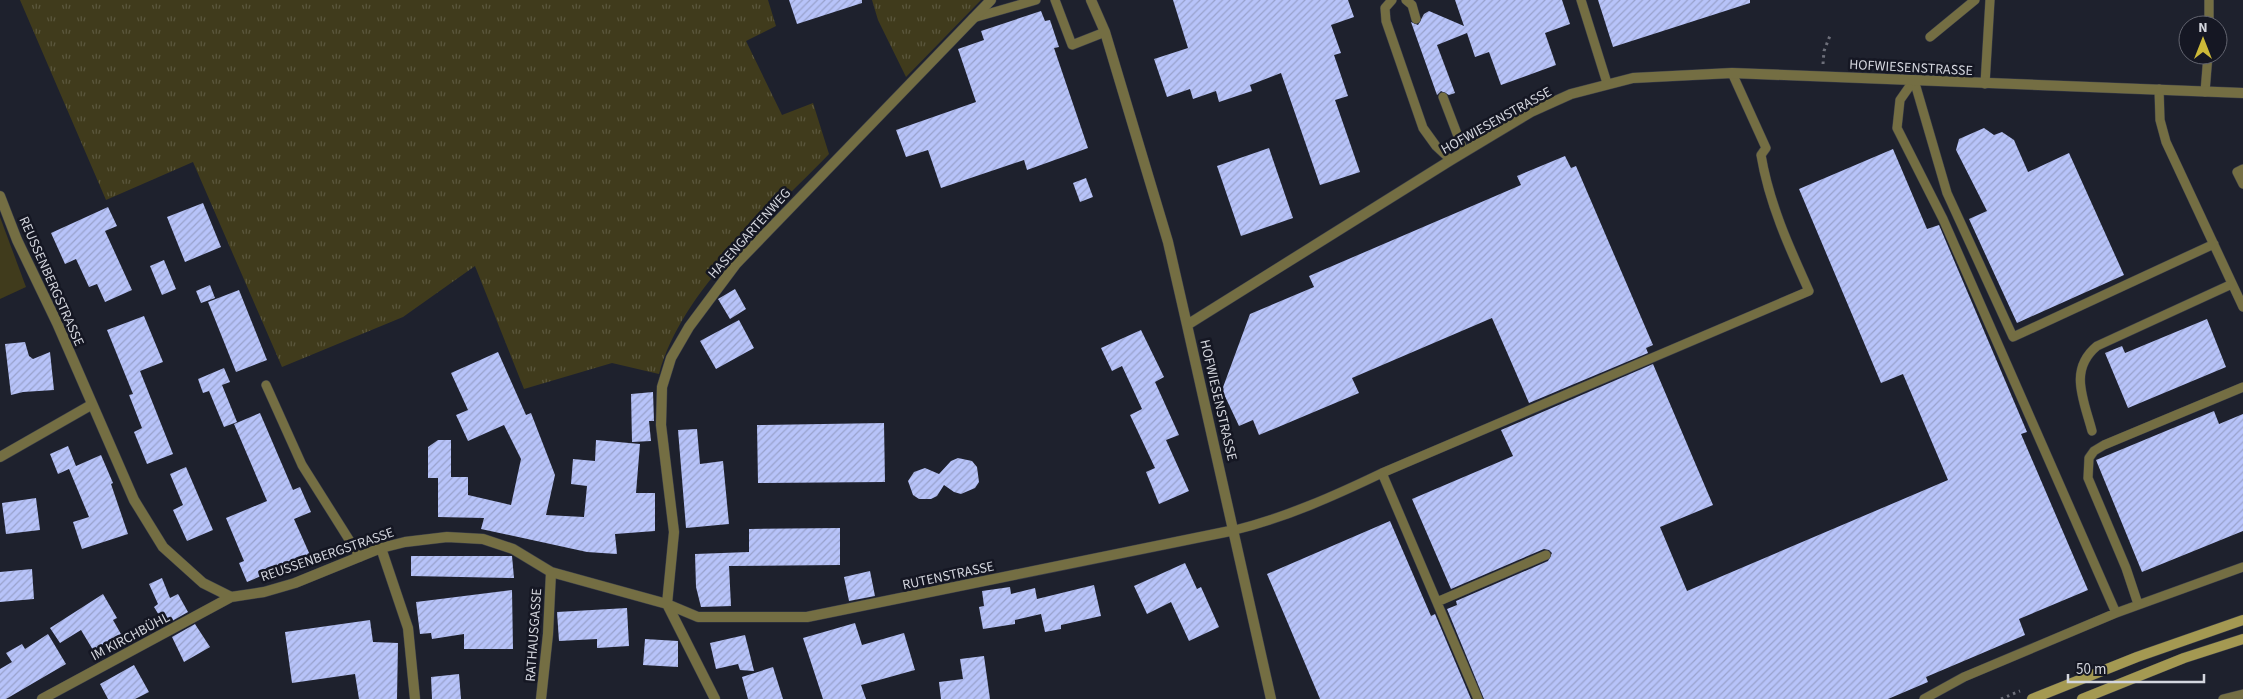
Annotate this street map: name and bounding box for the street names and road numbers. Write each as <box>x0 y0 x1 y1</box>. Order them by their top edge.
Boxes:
street label: HOFWIESENSTRASSE <box>1849 55 1973 81</box>
street label: HOFWIESENSTRASSE <box>1438 82 1555 160</box>
street label: HASENGARTENWEG <box>704 184 796 283</box>
street label: REUSSENBERGSTRASSE <box>13 213 89 349</box>
street label: HOFWIESENSTRASSE <box>1194 338 1242 463</box>
street label: REUSSENBERGSTRASSE <box>258 523 397 587</box>
street label: RUTENSTRASSE <box>900 556 996 595</box>
street label: RATHAUSGASSE <box>521 588 547 682</box>
street label: IM KIRCHBÜHL <box>87 608 174 666</box>

